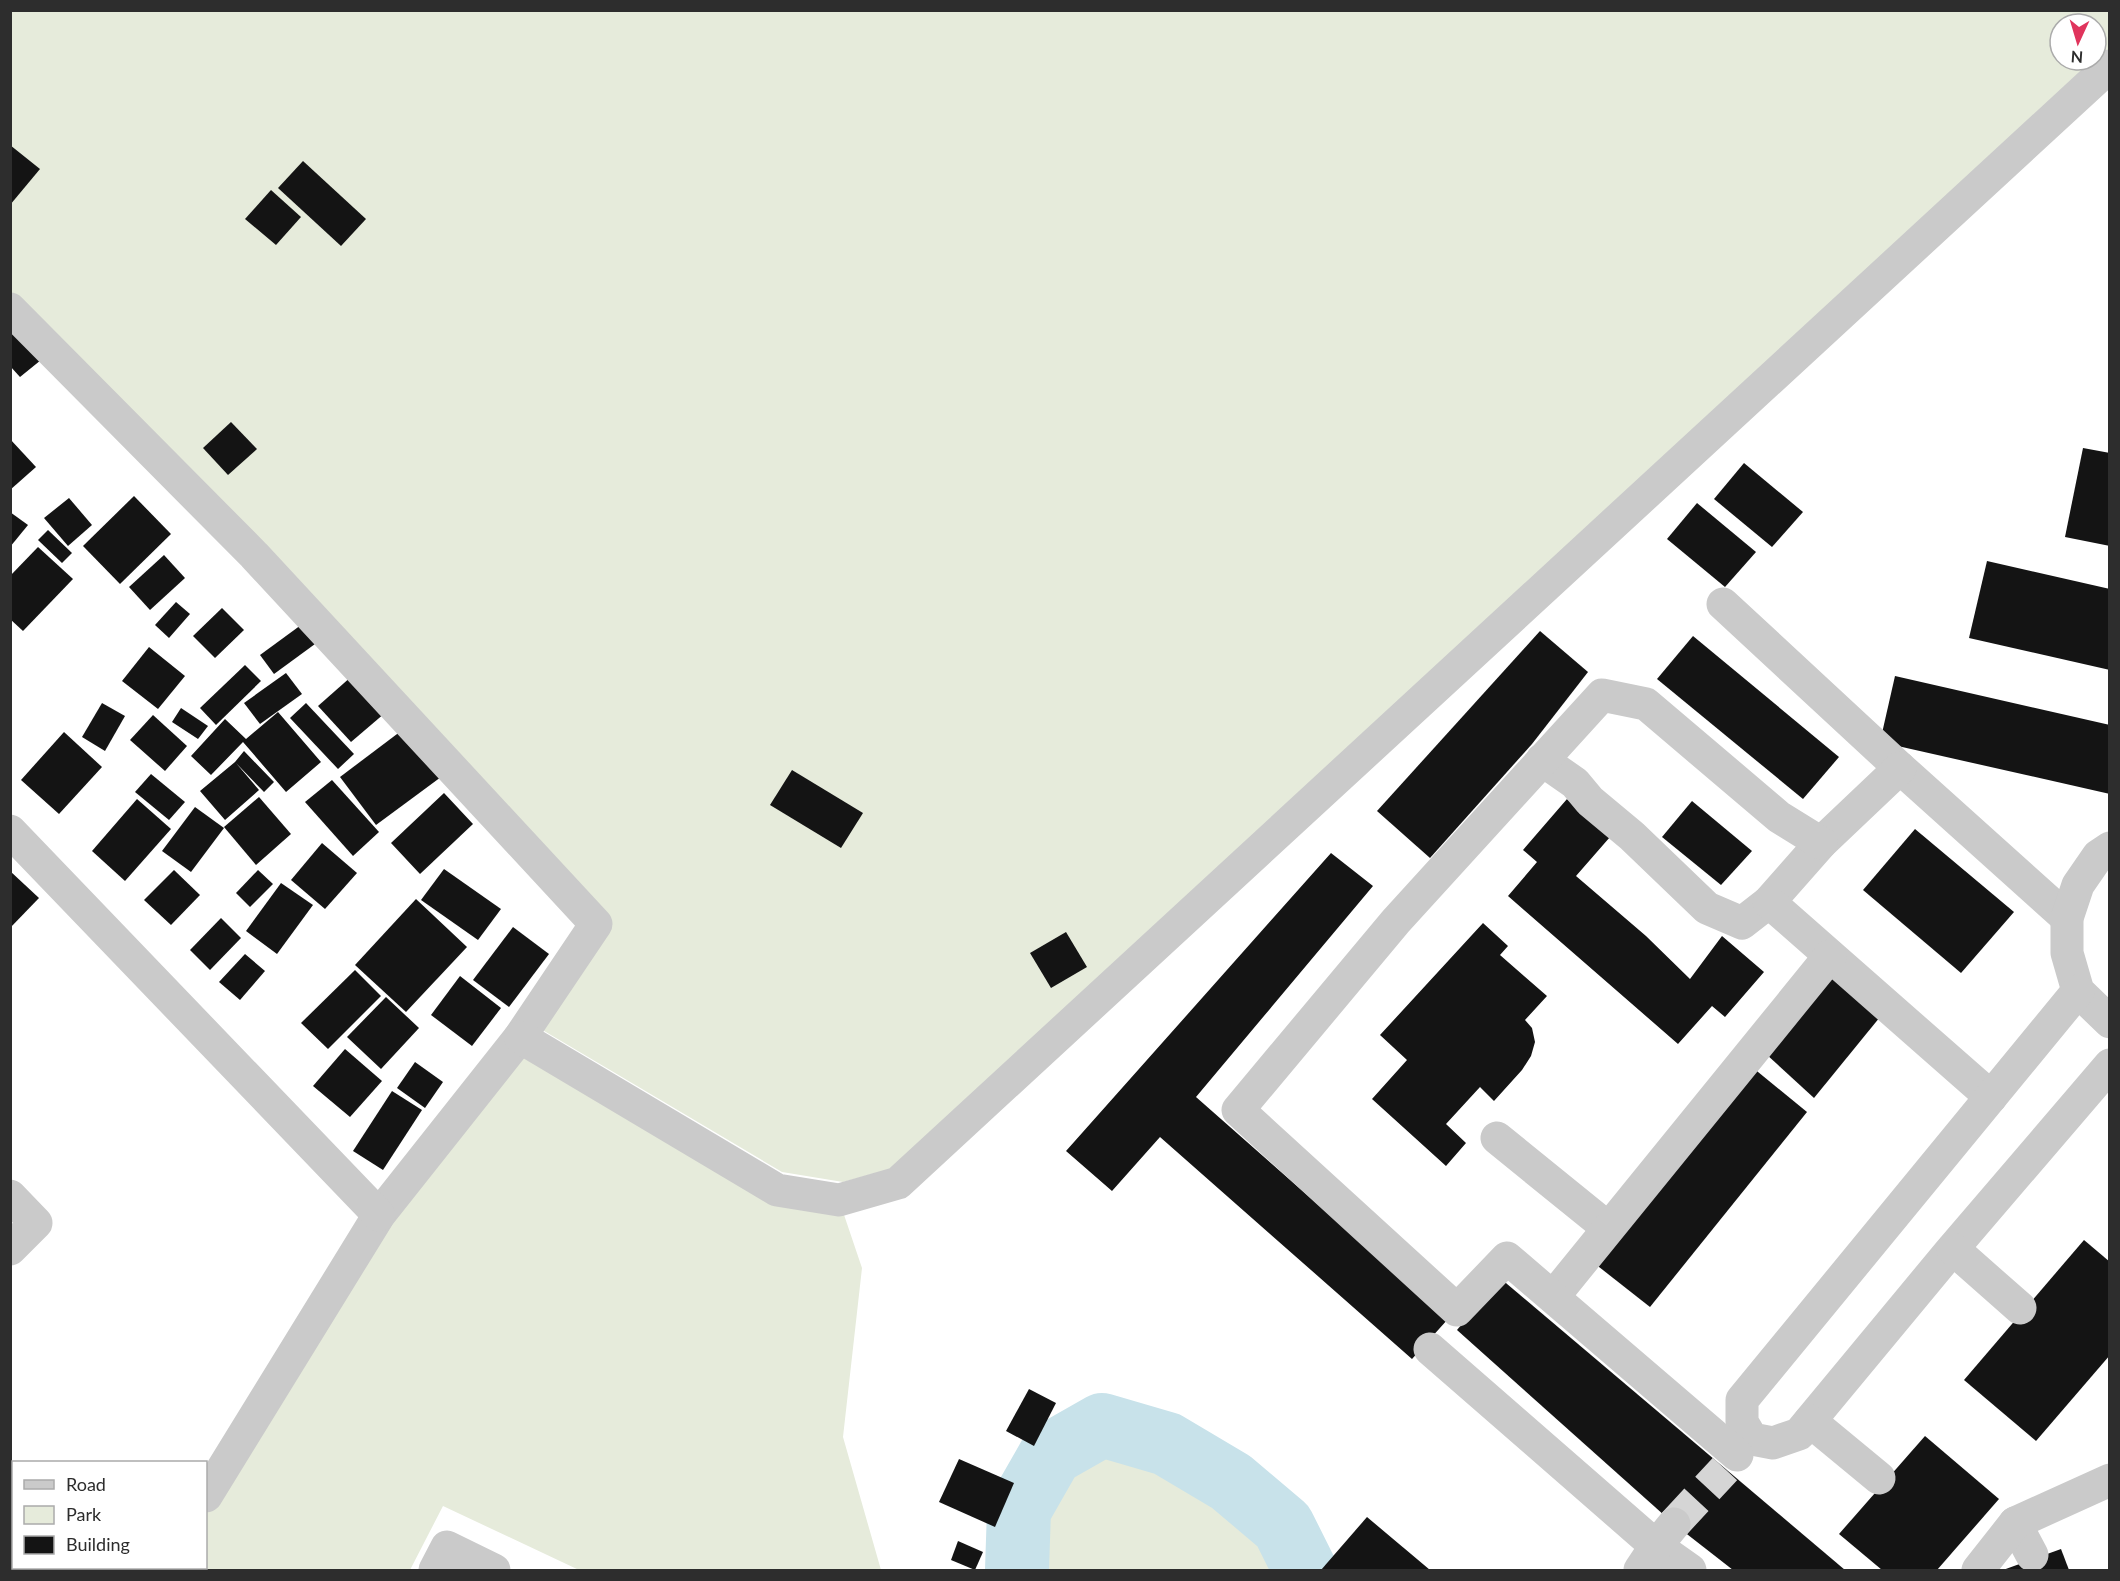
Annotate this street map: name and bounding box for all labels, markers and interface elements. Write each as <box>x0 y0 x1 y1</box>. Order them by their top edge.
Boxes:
north arrow <box>2048 12 2108 72</box>
text: N <box>2070 48 2084 67</box>
legend <box>12 1461 207 1569</box>
text: Road <box>66 1473 106 1495</box>
text: Park <box>66 1503 102 1525</box>
text: Building <box>66 1533 130 1555</box>

